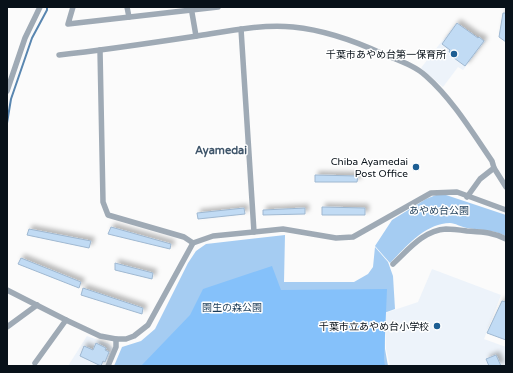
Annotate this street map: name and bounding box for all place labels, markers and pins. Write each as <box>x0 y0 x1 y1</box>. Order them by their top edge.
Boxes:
place label: 千葉市あやめ台第一保育所 <box>326 49 446 61</box>
marker: 千葉市あやめ台第一保育所 <box>449 49 459 59</box>
place label: Chiba Ayamedai Post Office <box>331 156 408 180</box>
marker: Chiba Ayamedai Post Office <box>411 162 421 172</box>
place label: 千葉市立あやめ台小学校 <box>319 321 429 333</box>
marker: 千葉市立あやめ台小学校 <box>432 321 442 331</box>

